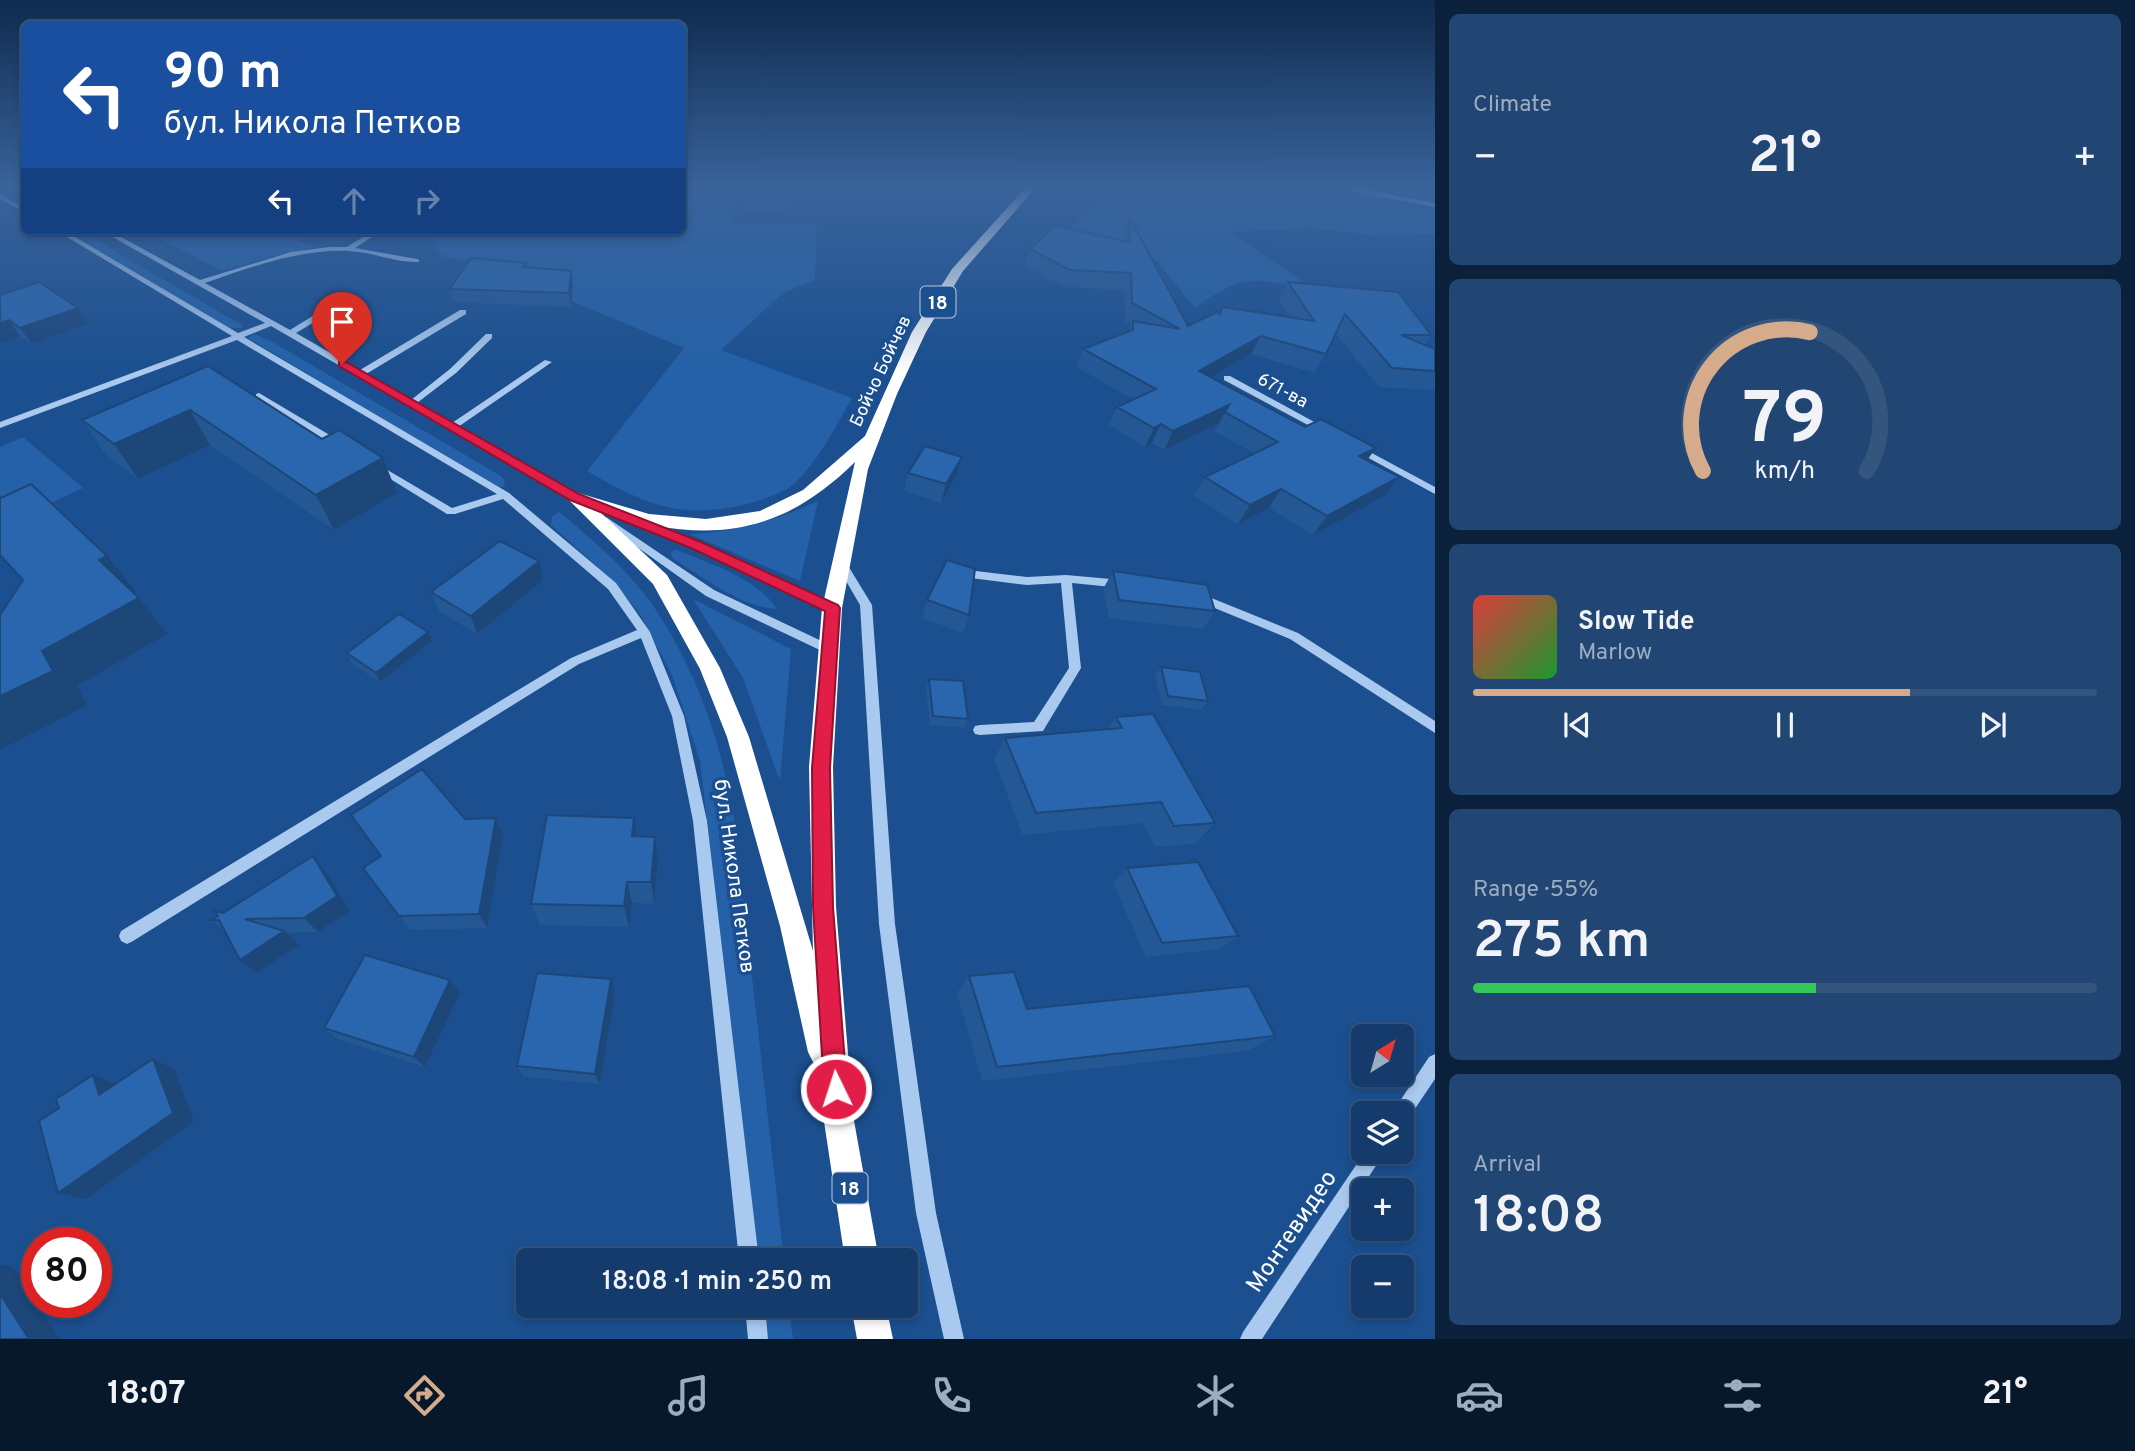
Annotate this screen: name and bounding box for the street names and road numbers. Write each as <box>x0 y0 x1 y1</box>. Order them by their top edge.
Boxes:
road number: 18 <box>920 286 956 318</box>
street label: Бойчо Бойчев <box>845 312 917 431</box>
street label: 671-ва <box>1253 368 1312 414</box>
street label: бул. Никола Петков <box>707 778 760 975</box>
street label: Монтевидео <box>1241 1165 1345 1299</box>
road number: 18 <box>832 1172 868 1204</box>

